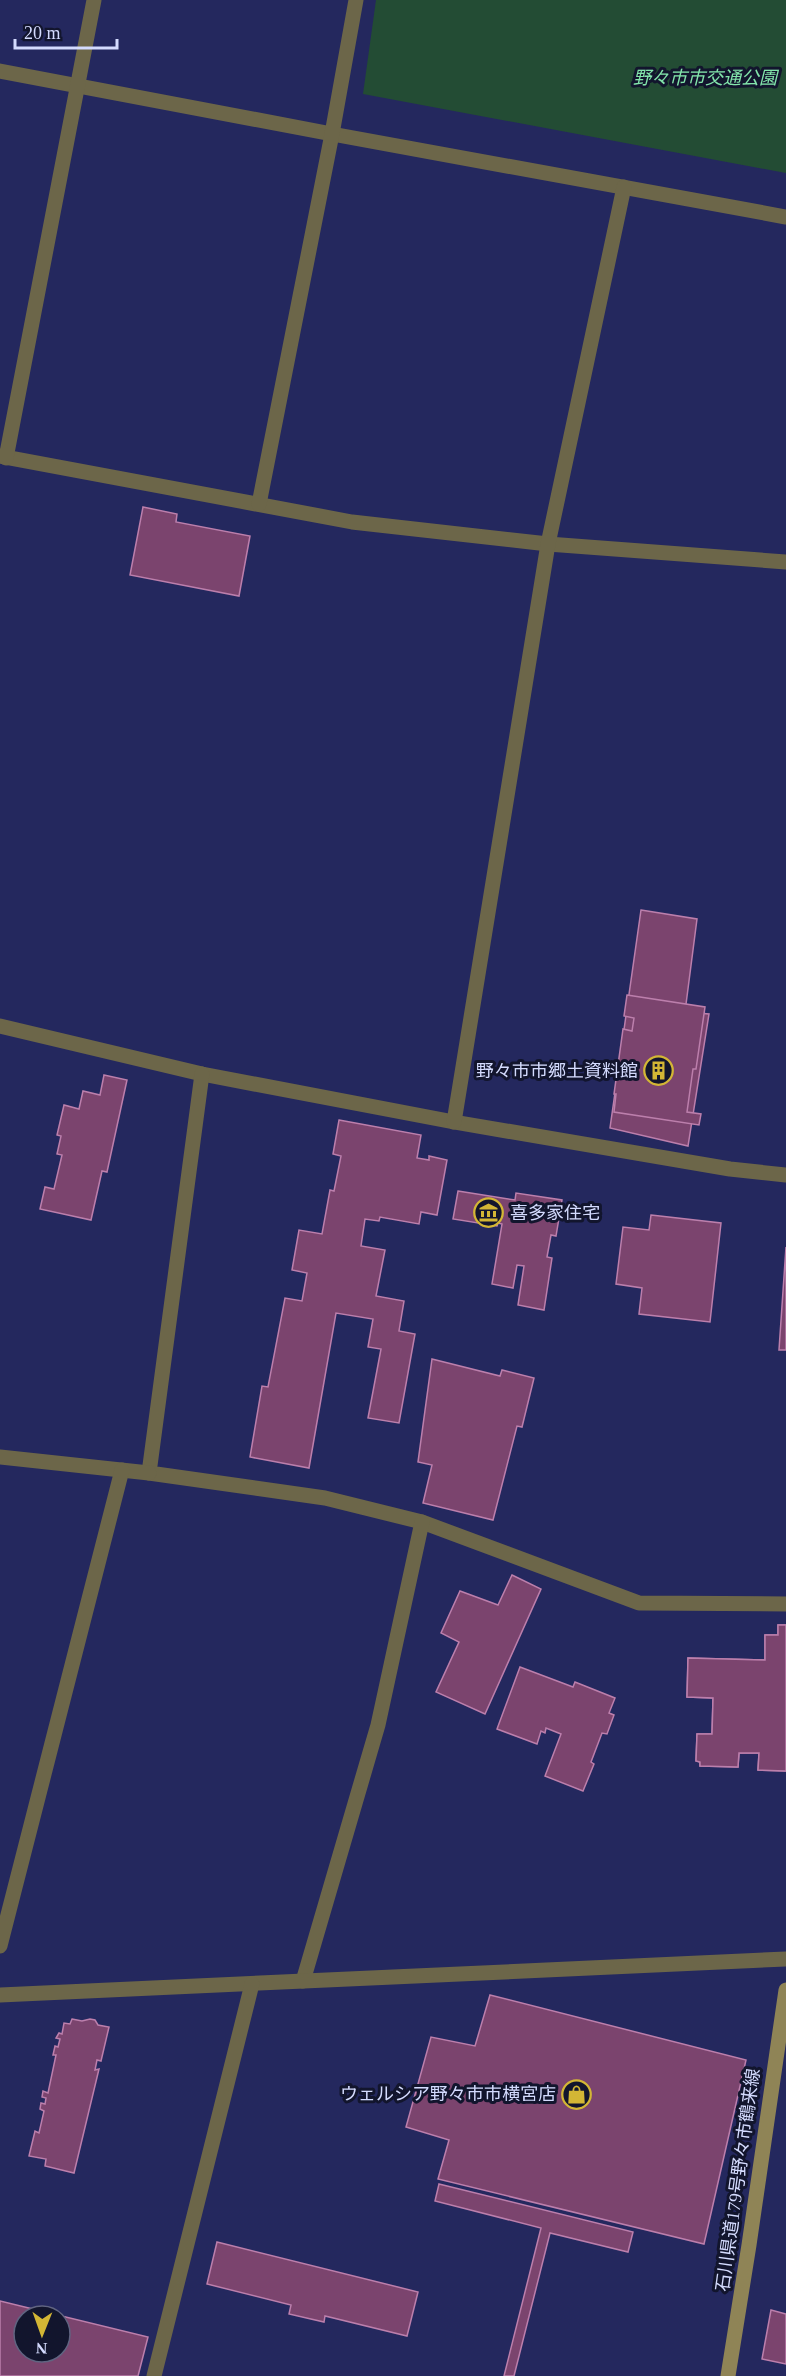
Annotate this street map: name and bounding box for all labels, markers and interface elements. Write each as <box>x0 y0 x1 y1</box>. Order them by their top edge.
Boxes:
scale bar <box>15 12 117 50</box>
text: 20 m <box>24 23 61 43</box>
park label: 野々市市交通公園 <box>633 68 780 88</box>
building icon: 野々市市郷土資料館 <box>643 1055 675 1087</box>
place label: 野々市市郷土資料館 <box>476 1061 638 1081</box>
museum icon: 喜多家住宅 <box>473 1197 505 1229</box>
place label: 喜多家住宅 <box>510 1203 600 1223</box>
street label: 石川県道179号野々市鶴来線 <box>712 2067 764 2293</box>
shop icon: ウェルシア野々市市横宮店 <box>561 2078 593 2110</box>
place label: ウェルシア野々市市横宮店 <box>340 2084 556 2104</box>
north arrow <box>12 2304 72 2364</box>
text: N <box>35 2340 48 2357</box>

